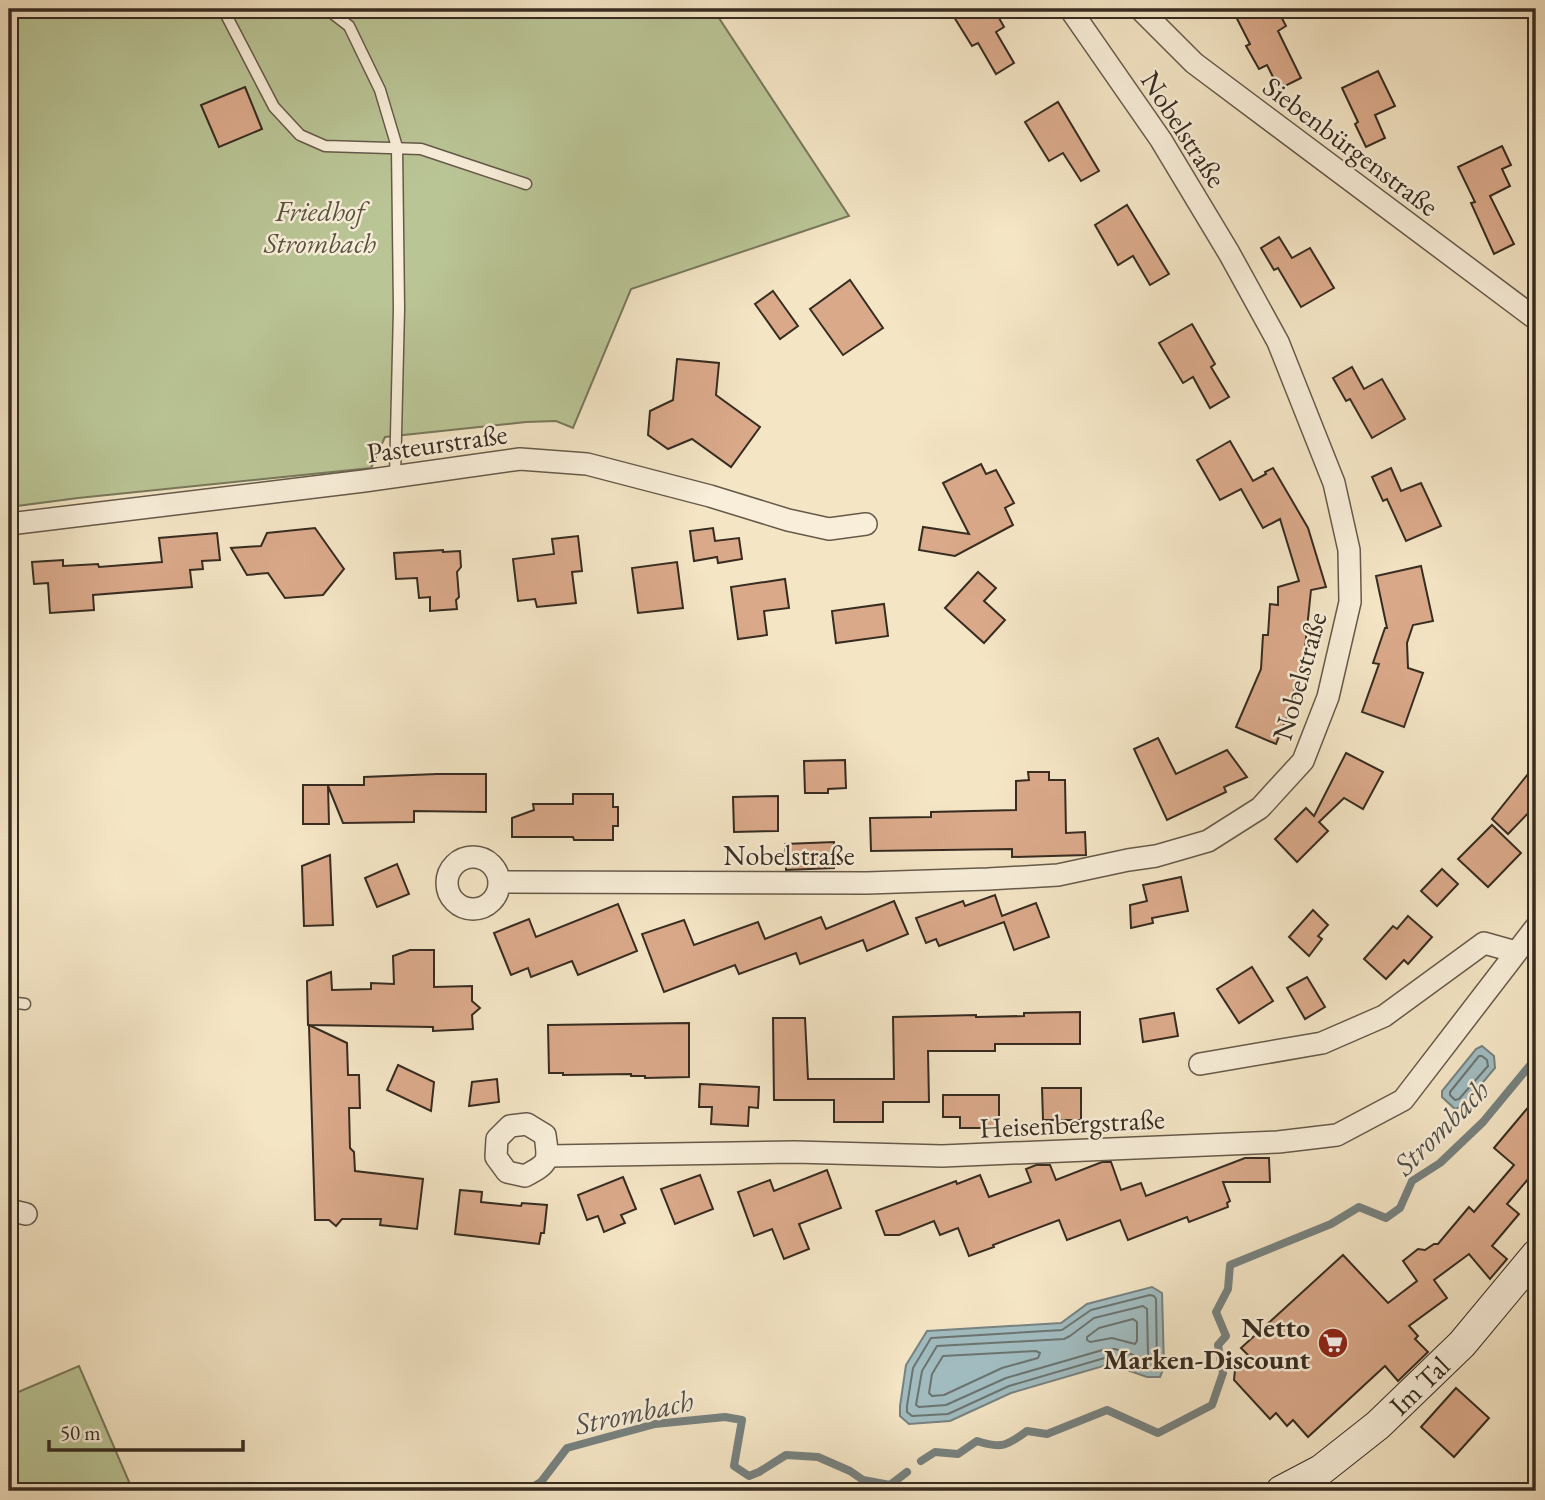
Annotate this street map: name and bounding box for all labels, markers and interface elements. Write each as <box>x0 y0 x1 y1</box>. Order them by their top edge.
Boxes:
street label: Nobelstraße <box>1133 64 1235 194</box>
street label: Siebenbürgenstraße <box>1256 68 1446 224</box>
park label: Friedhof Strombach <box>263 193 376 261</box>
street label: Pasteurstraße <box>364 415 510 471</box>
street label: Nobelstraße <box>1264 608 1334 744</box>
street label: Nobelstraße <box>723 837 855 873</box>
water label: Strombach <box>1384 1070 1498 1184</box>
street label: Heisenbergstraße <box>978 1100 1166 1146</box>
place label: Netto Marken-Discount <box>1103 1309 1310 1377</box>
supermarket icon: Netto Marken-Discount <box>1316 1326 1350 1360</box>
street label: Im Tal <box>1381 1348 1457 1423</box>
water label: Strombach <box>570 1380 697 1444</box>
scale bar <box>49 1409 243 1453</box>
text: 50 m <box>60 1419 101 1446</box>

